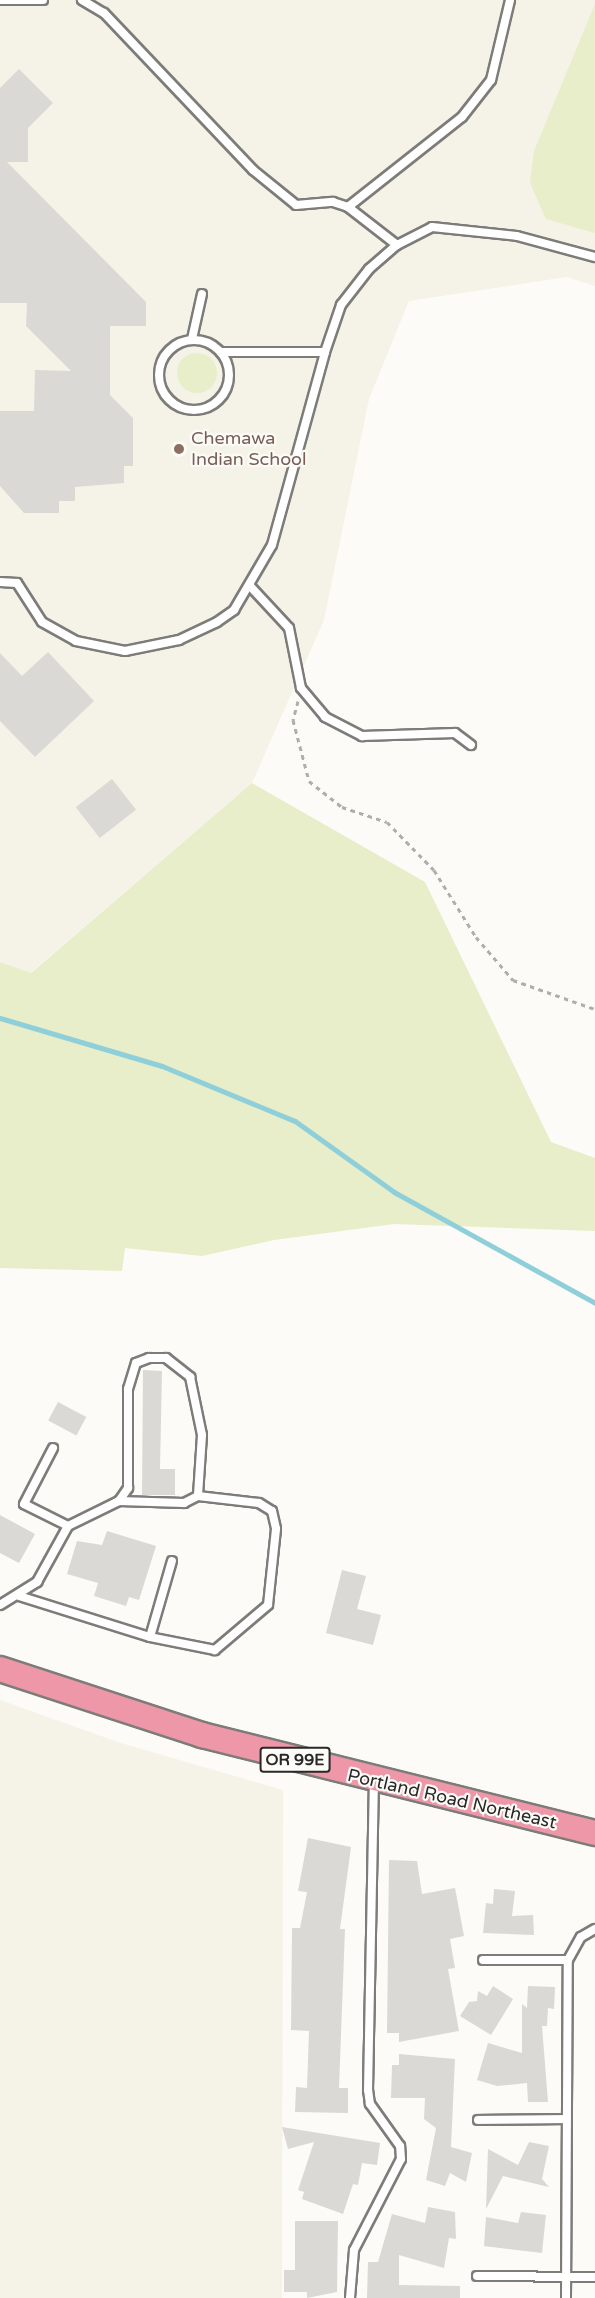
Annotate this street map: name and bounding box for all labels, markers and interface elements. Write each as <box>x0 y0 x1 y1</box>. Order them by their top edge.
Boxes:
place label: Chemawa Indian School <box>191 428 307 470</box>
marker: Chemawa Indian School <box>172 442 186 456</box>
road number: OR 99E <box>259 1747 331 1773</box>
street label: Portland Road Northeast <box>345 1764 559 1834</box>

